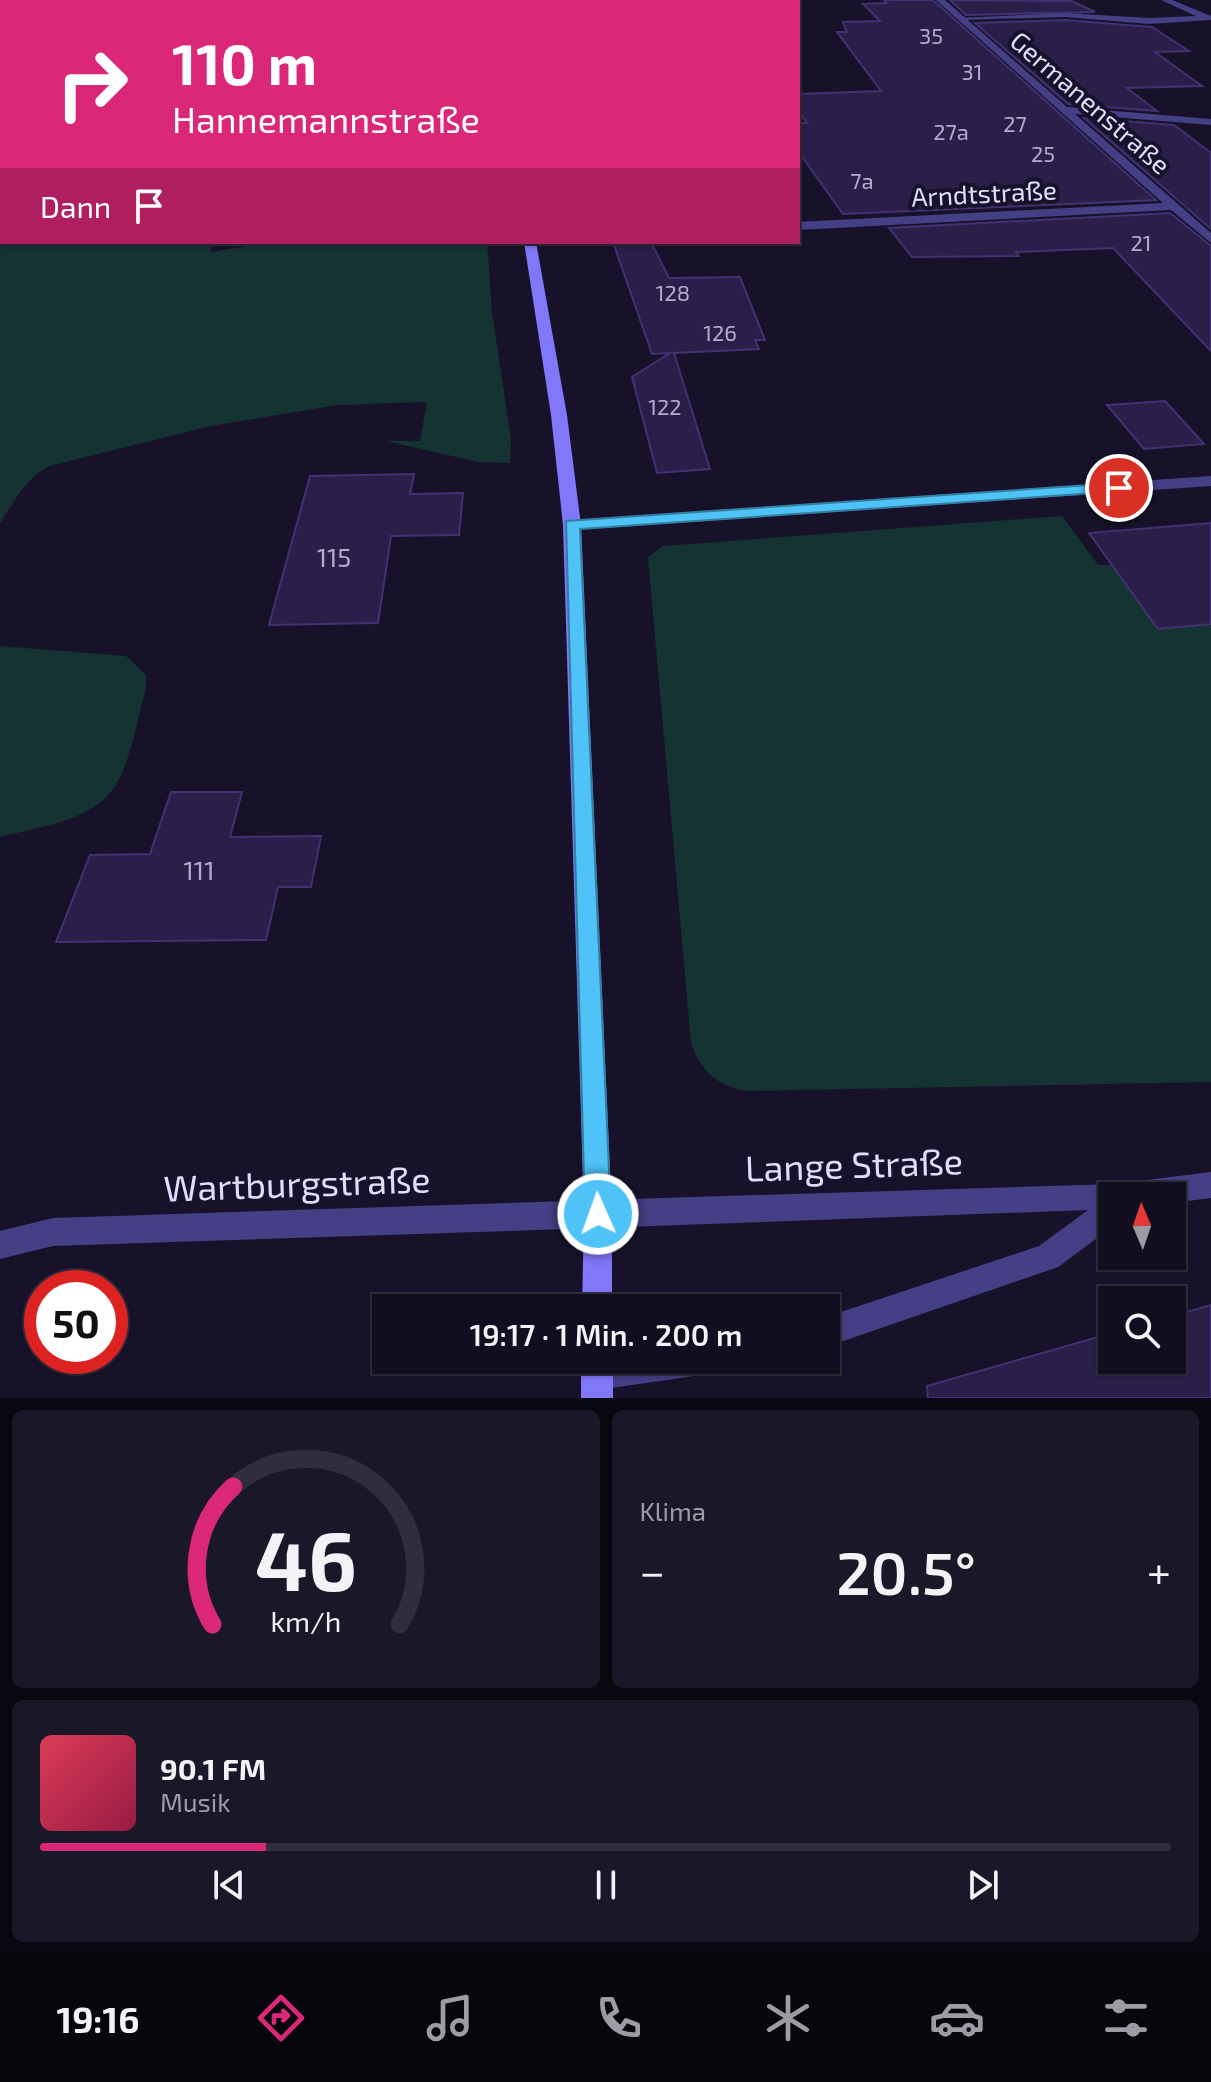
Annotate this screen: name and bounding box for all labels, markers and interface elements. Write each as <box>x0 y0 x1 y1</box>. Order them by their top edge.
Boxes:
house number: 35 <box>919 22 943 48</box>
street label: Germanenstraße <box>1005 24 1177 180</box>
text: 110 m <box>172 29 317 96</box>
icon: right <box>40 32 144 136</box>
house number: 31 <box>962 58 983 84</box>
text: Hannemannstraße <box>172 97 480 140</box>
house number: 27 <box>1003 110 1027 136</box>
house number: 27a <box>933 118 969 144</box>
house number: 25 <box>1031 140 1055 166</box>
house number: 7a <box>850 167 874 193</box>
street label: Arndtstraße <box>910 173 1058 212</box>
icon: arrive <box>127 184 171 228</box>
text: Dann <box>40 188 111 224</box>
house number: 21 <box>1130 229 1152 255</box>
house number: 128 <box>656 279 690 305</box>
house number: 126 <box>703 319 737 345</box>
house number: 122 <box>648 393 682 419</box>
pin <box>1085 454 1153 522</box>
icon: arrive <box>1097 466 1141 510</box>
house number: 115 <box>317 541 351 572</box>
house number: 111 <box>183 854 215 885</box>
street label: Lange Straße <box>744 1138 964 1189</box>
street label: Wartburgstraße <box>163 1156 431 1209</box>
position arrow <box>556 1172 640 1256</box>
north arrow <box>1098 1182 1186 1270</box>
map controls <box>1098 1182 1186 1374</box>
speed limit sign: 50 <box>24 1270 128 1374</box>
button: search <box>1098 1286 1186 1374</box>
text: 19:17 · 1 Min. · 200 m <box>470 1316 742 1352</box>
text: Klima <box>640 1495 706 1526</box>
text: 46 <box>255 1508 357 1608</box>
text: 20.5° <box>836 1535 976 1607</box>
text: − <box>640 1544 665 1597</box>
text: + <box>1147 1544 1171 1597</box>
text: km/h <box>270 1603 341 1638</box>
text: 90.1 FM <box>160 1750 266 1786</box>
text: Musik <box>160 1786 231 1817</box>
icon: previous <box>207 1863 251 1907</box>
icon: pause <box>584 1863 628 1907</box>
icon: next <box>961 1863 1005 1907</box>
icon: directions <box>253 1990 309 2046</box>
icon: music <box>422 1990 478 2046</box>
icon: phone <box>591 1990 647 2046</box>
icon: climate <box>760 1990 816 2046</box>
icon: car <box>929 1990 985 2046</box>
icon: filters <box>1098 1990 1154 2046</box>
text: 19:16 <box>57 1997 139 2040</box>

